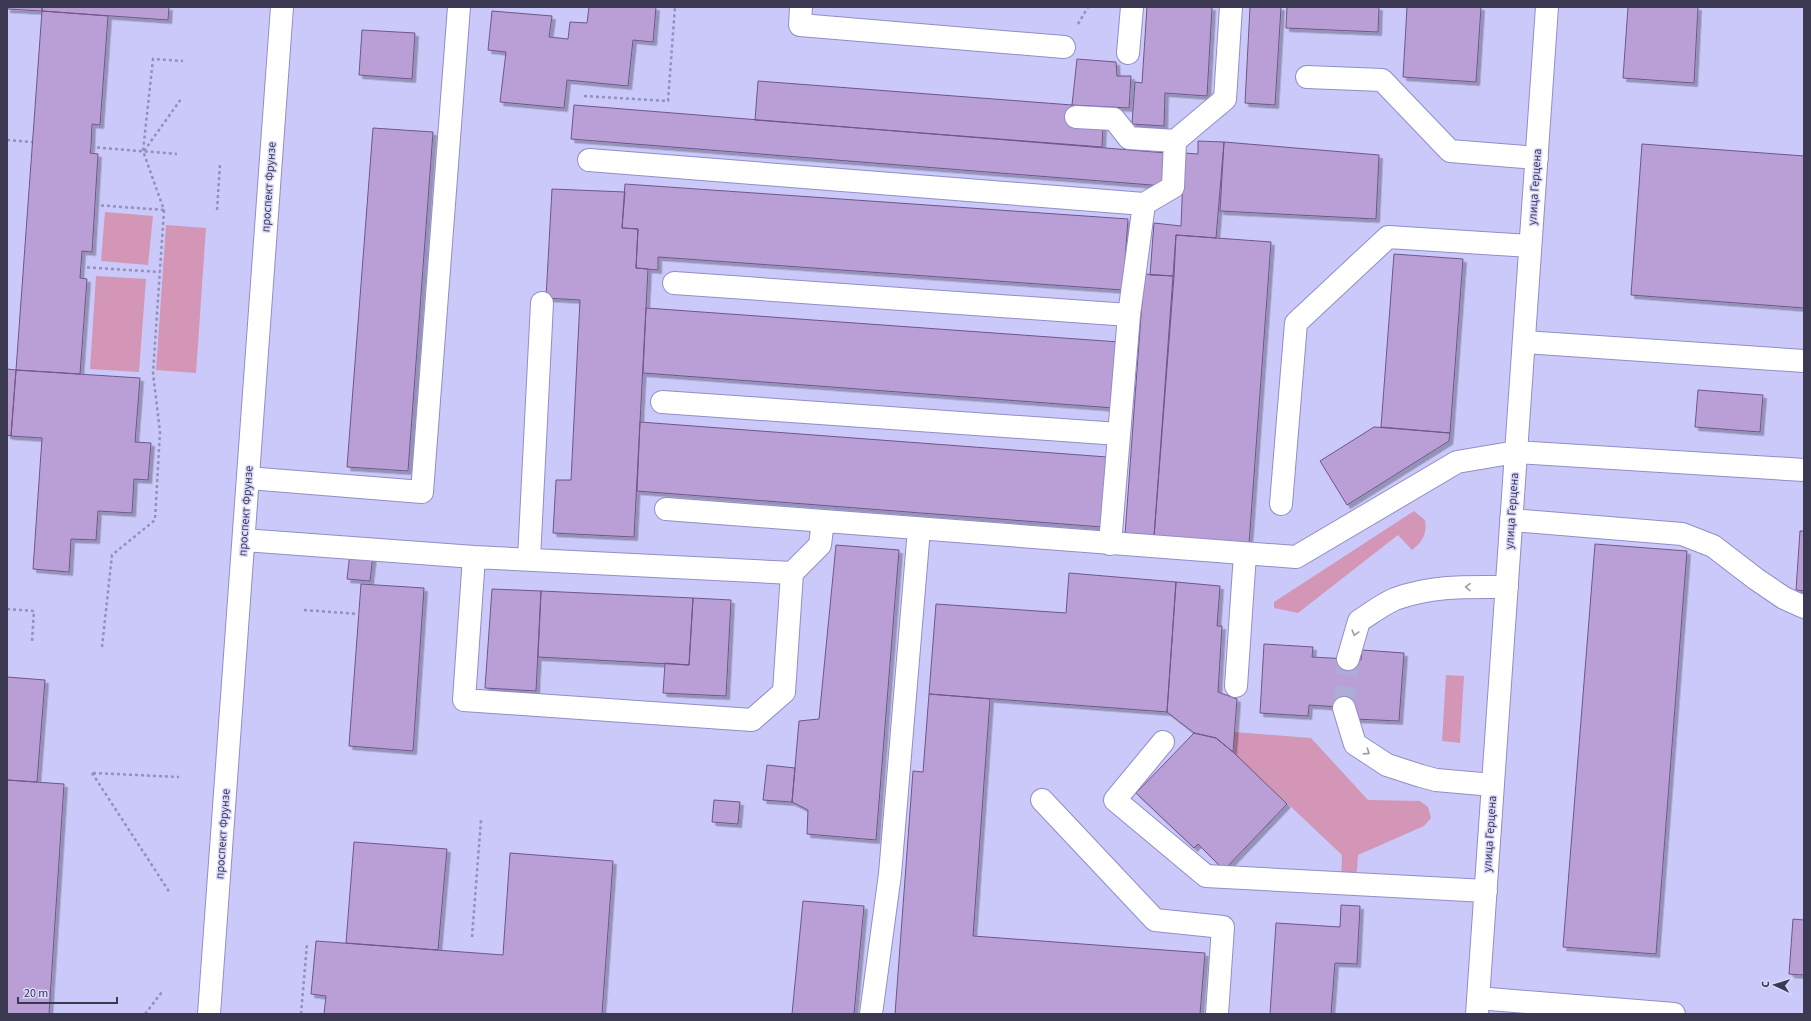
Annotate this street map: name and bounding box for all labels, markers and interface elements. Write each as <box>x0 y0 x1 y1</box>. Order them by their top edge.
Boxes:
street label: проспект Фрунзе <box>257 141 281 233</box>
street label: улица Герцена <box>1524 148 1546 226</box>
street label: проспект Фрунзе <box>234 465 258 557</box>
street label: улица Герцена <box>1501 472 1523 550</box>
one-way arrow <box>1465 583 1471 591</box>
one-way arrow <box>1351 629 1360 636</box>
one-way arrow <box>1363 747 1370 755</box>
street label: проспект Фрунзе <box>211 788 235 880</box>
street label: улица Герцена <box>1479 795 1501 873</box>
north arrow <box>1755 965 1795 1005</box>
scale bar <box>18 979 117 1005</box>
text: С <box>1758 980 1773 988</box>
text: 20 m <box>24 985 48 1002</box>

